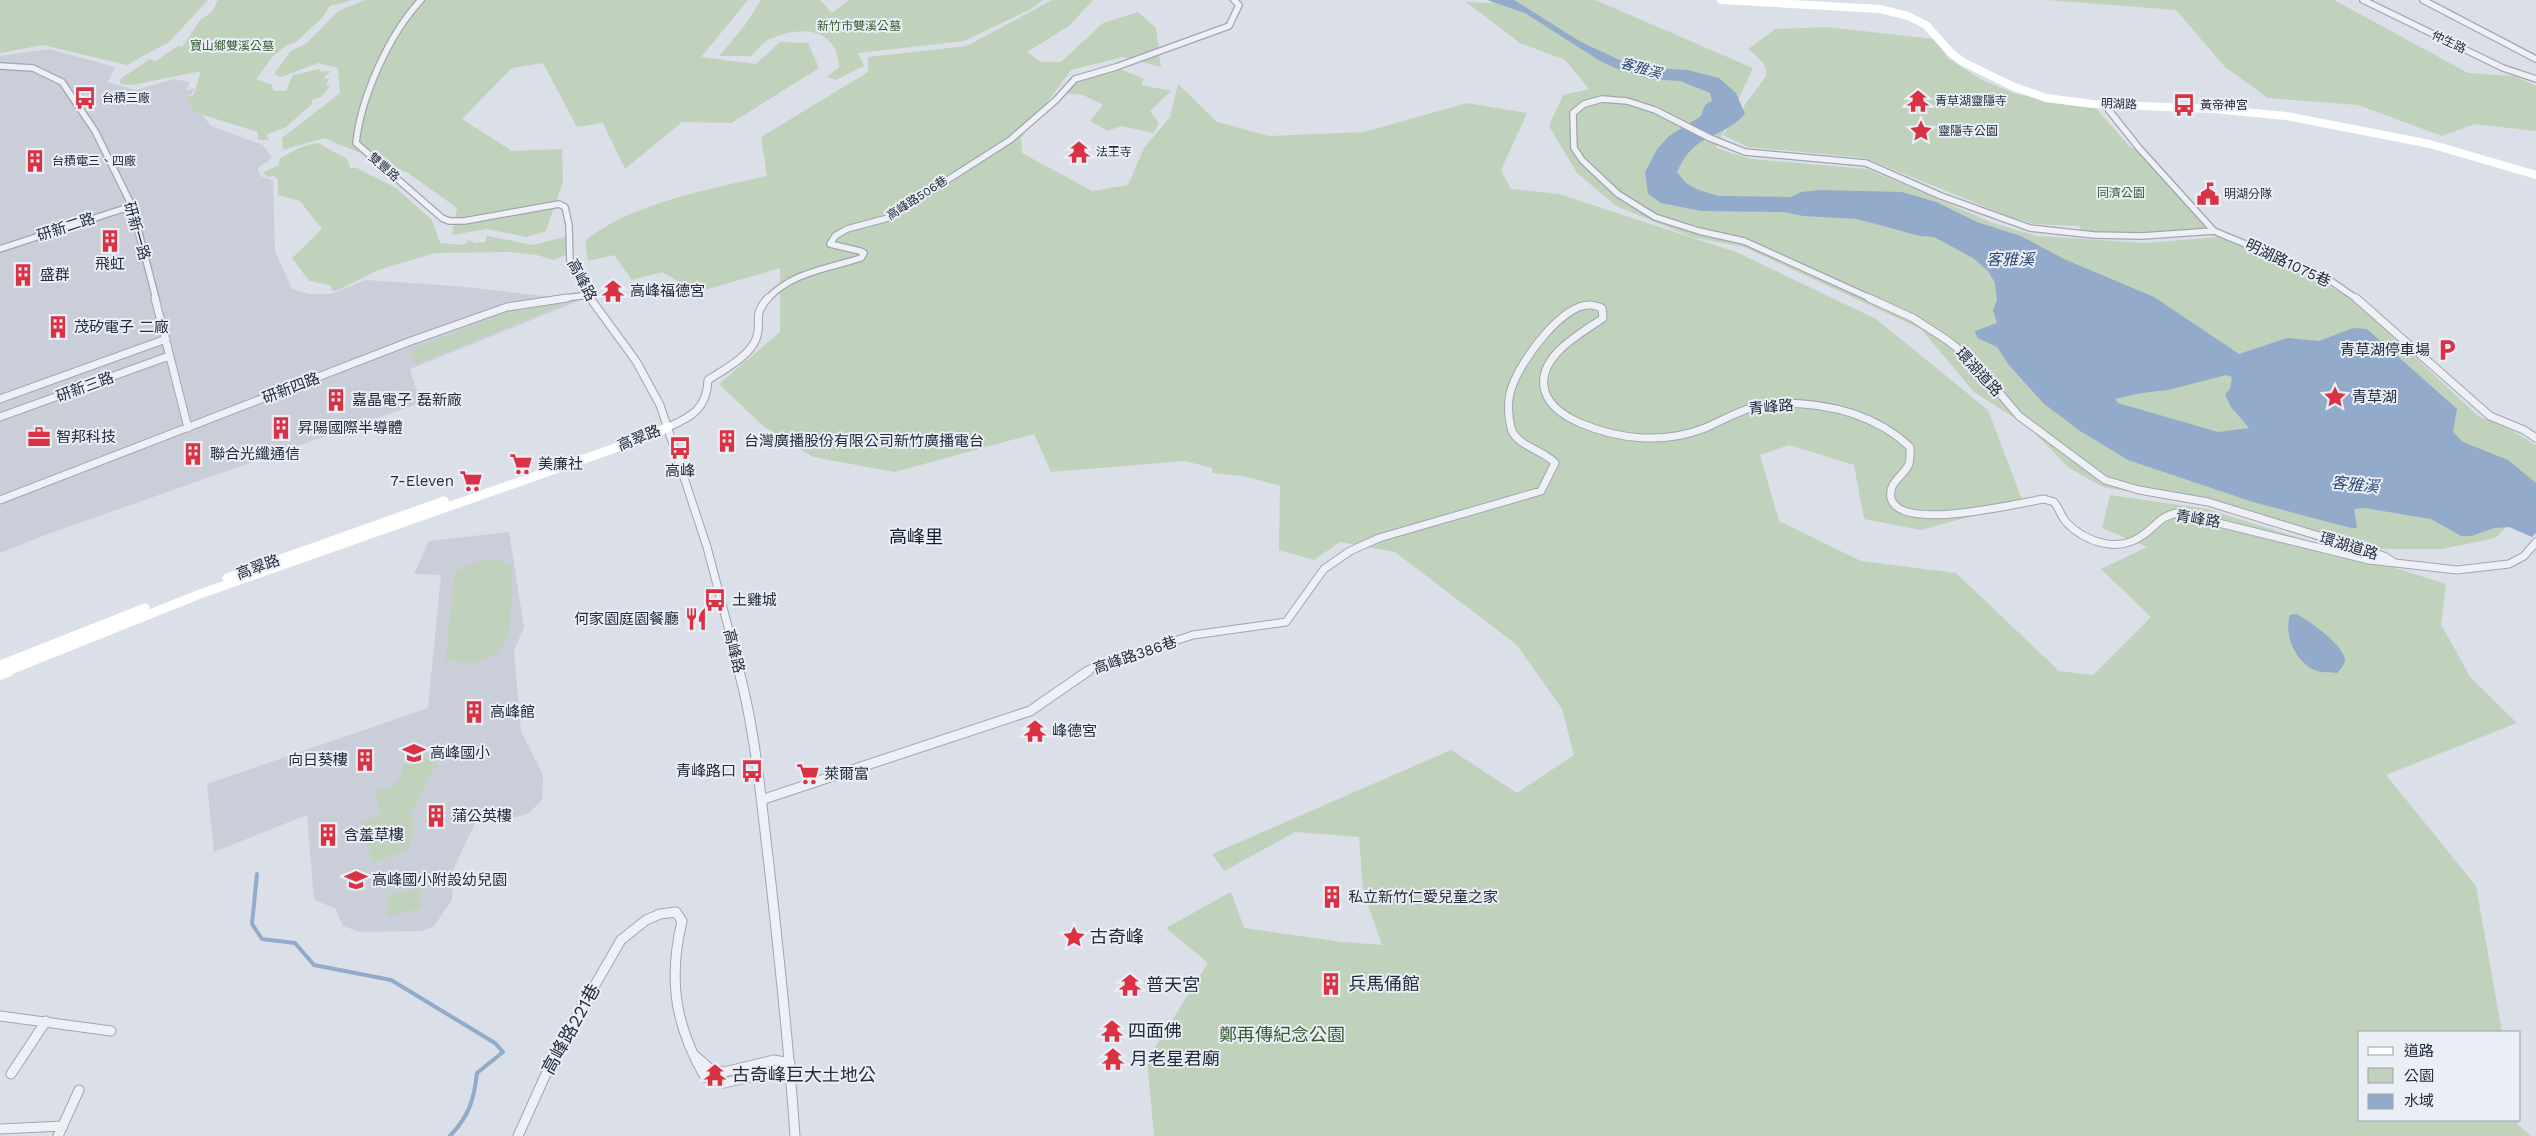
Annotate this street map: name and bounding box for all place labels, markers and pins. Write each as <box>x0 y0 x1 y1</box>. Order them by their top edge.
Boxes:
bus stop icon: 台積三廠 <box>72 85 98 111</box>
temple icon: 青草湖靈隱寺 <box>1905 88 1931 114</box>
place label: 台積三廠 <box>102 91 150 105</box>
bus stop icon: 黃帝神宮 <box>2171 92 2197 118</box>
place label: 青草湖靈隱寺 <box>1935 94 2007 108</box>
place label: 黃帝神宮 <box>2200 98 2248 112</box>
place icon: 靈隱寺公園 <box>1908 118 1934 144</box>
place label: 靈隱寺公園 <box>1938 124 1998 138</box>
temple icon: 法王寺 <box>1066 139 1092 165</box>
place label: 法王寺 <box>1096 145 1132 159</box>
building icon: 台積電三、四廠 <box>22 148 48 174</box>
place label: 台積電三、四廠 <box>52 154 136 168</box>
public building icon: 明湖分隊 <box>2195 181 2221 207</box>
place label: 明湖分隊 <box>2224 187 2272 201</box>
building icon: 飛虹 <box>97 228 123 254</box>
place label: 飛虹 <box>95 255 125 273</box>
building icon: 盛群 <box>10 262 36 288</box>
place label: 盛群 <box>40 266 70 284</box>
temple icon: 高峰福德宮 <box>600 278 626 304</box>
place label: 高峰福德宮 <box>630 282 705 300</box>
building icon: 茂矽電子 二廠 <box>45 314 71 340</box>
place label: 茂矽電子 二廠 <box>74 318 169 336</box>
parking icon: 青草湖停車場 <box>2434 337 2460 363</box>
place label: 青草湖停車場 <box>2340 341 2430 359</box>
place icon: 青草湖 <box>2322 384 2348 410</box>
building icon: 嘉晶電子 磊新廠 <box>323 387 349 413</box>
place label: 青草湖 <box>2352 388 2397 406</box>
place label: 嘉晶電子 磊新廠 <box>352 391 462 409</box>
building icon: 昇陽國際半導體 <box>268 415 294 441</box>
place label: 昇陽國際半導體 <box>298 419 403 437</box>
office icon: 智邦科技 <box>26 424 52 450</box>
place label: 智邦科技 <box>56 428 116 446</box>
building icon: 台灣廣播股份有限公司新竹廣播電台 <box>714 428 740 454</box>
place label: 台灣廣播股份有限公司新竹廣播電台 <box>744 432 984 450</box>
bus stop icon: 高峰 <box>667 435 693 461</box>
building icon: 聯合光纖通信 <box>180 441 206 467</box>
place label: 聯合光纖通信 <box>210 445 300 463</box>
supermarket icon: 美廉社 <box>508 451 534 477</box>
place label: 美廉社 <box>538 455 583 473</box>
place label: 高峰 <box>665 462 695 480</box>
supermarket icon: 7-Eleven <box>458 468 484 494</box>
place label: 7-Eleven <box>390 472 454 490</box>
bus stop icon: 土雞城 <box>702 587 728 613</box>
place label: 土雞城 <box>732 591 777 609</box>
restaurant icon: 何家園庭園餐廳 <box>683 606 709 632</box>
place label: 何家園庭園餐廳 <box>574 610 679 628</box>
building icon: 高峰館 <box>461 699 487 725</box>
place label: 高峰館 <box>490 703 535 721</box>
temple icon: 峰德宮 <box>1022 718 1048 744</box>
place label: 峰德宮 <box>1052 722 1097 740</box>
school or university icon: 高峰國小 <box>401 740 427 766</box>
place label: 高峰國小 <box>430 744 490 762</box>
building icon: 向日葵樓 <box>352 747 378 773</box>
place label: 向日葵樓 <box>288 751 348 769</box>
bus stop icon: 青峰路口 <box>739 758 765 784</box>
supermarket icon: 萊爾富 <box>795 761 821 787</box>
place label: 青峰路口 <box>676 762 736 780</box>
place label: 萊爾富 <box>824 765 869 783</box>
building icon: 蒲公英樓 <box>423 803 449 829</box>
place label: 蒲公英樓 <box>452 807 512 825</box>
building icon: 含羞草樓 <box>315 822 341 848</box>
place label: 含羞草樓 <box>344 826 404 844</box>
school or university icon: 高峰國小附設幼兒園 <box>343 867 369 893</box>
place label: 高峰國小附設幼兒園 <box>372 871 507 889</box>
building icon: 私立新竹仁愛兒童之家 <box>1319 884 1345 910</box>
place label: 私立新竹仁愛兒童之家 <box>1348 888 1498 906</box>
place icon: 古奇峰 <box>1061 924 1087 950</box>
place label: 古奇峰 <box>1090 926 1144 947</box>
building icon: 兵馬俑館 <box>1318 971 1344 997</box>
temple icon: 普天宮 <box>1117 972 1143 998</box>
place label: 兵馬俑館 <box>1348 973 1420 994</box>
place label: 普天宮 <box>1146 974 1200 995</box>
temple icon: 四面佛 <box>1099 1018 1125 1044</box>
place label: 四面佛 <box>1128 1020 1182 1041</box>
temple icon: 月老星君廟 <box>1100 1046 1126 1072</box>
place label: 月老星君廟 <box>1130 1048 1220 1069</box>
temple icon: 古奇峰巨大土地公 <box>702 1062 728 1088</box>
place label: 古奇峰巨大土地公 <box>732 1064 876 1085</box>

